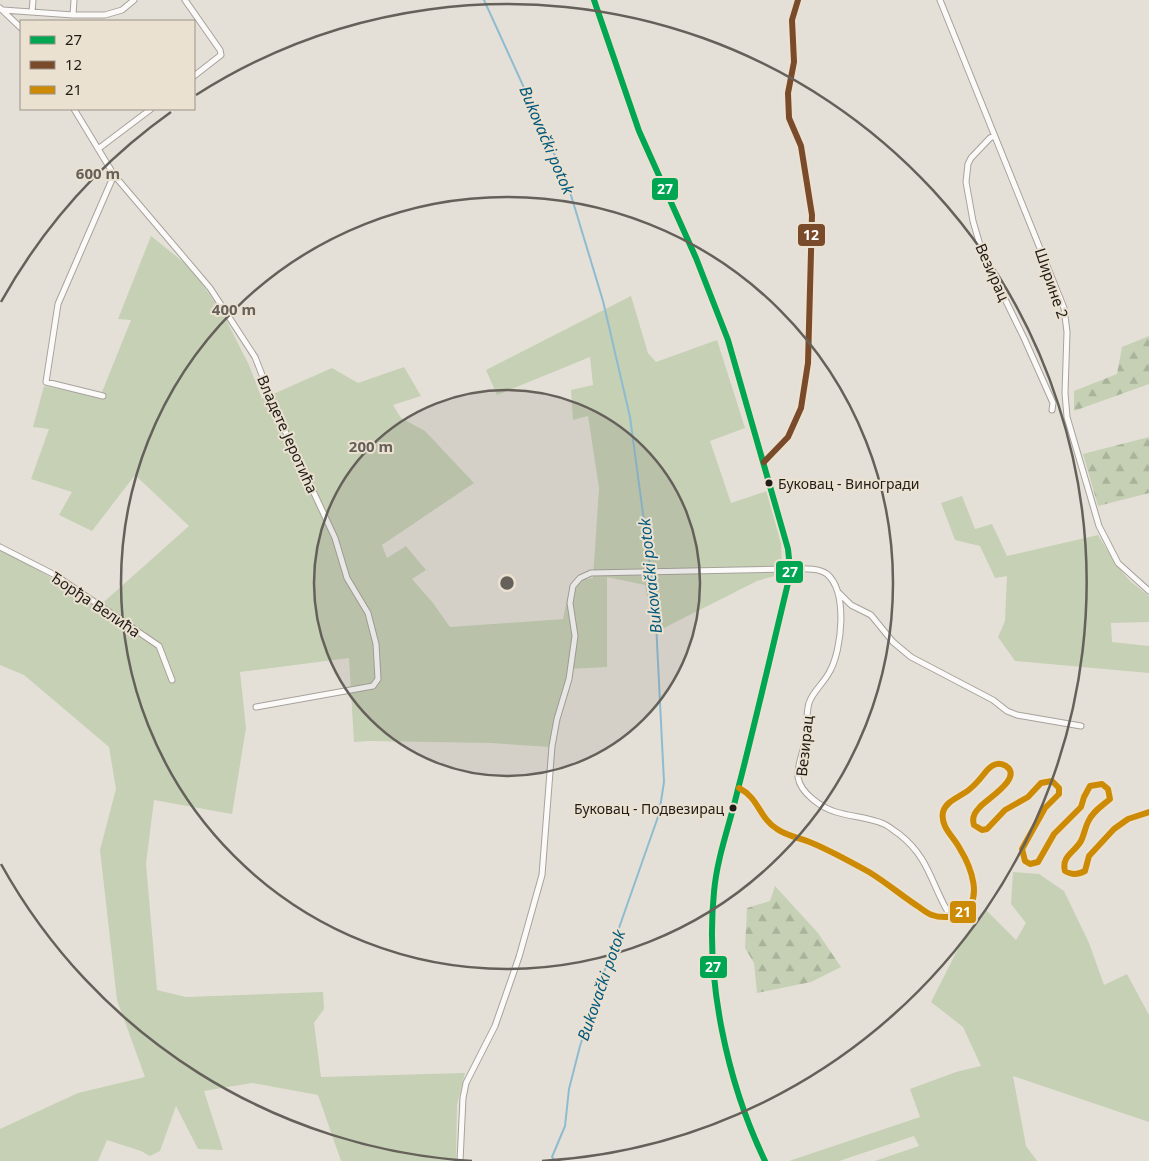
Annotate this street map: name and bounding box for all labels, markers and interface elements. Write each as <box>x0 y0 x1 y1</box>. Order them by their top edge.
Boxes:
legend <box>20 20 195 110</box>
text: 27 <box>65 29 82 49</box>
text: 12 <box>65 54 82 74</box>
text: 21 <box>65 79 82 99</box>
water label: Bukovački potok <box>514 82 580 199</box>
text: 600 m <box>76 163 120 183</box>
line badge: 27 <box>651 177 679 201</box>
text: 27 <box>657 179 673 198</box>
line badge: 12 <box>797 223 826 247</box>
text: 12 <box>803 225 819 244</box>
street label: Везирац <box>971 240 1015 305</box>
street label: Ширине 2 <box>1031 245 1073 321</box>
text: 400 m <box>212 299 256 319</box>
street label: Владете Јеротића <box>253 372 323 496</box>
text: 200 m <box>349 436 393 456</box>
place label: Буковац - Виногради <box>778 474 919 493</box>
marker: Буковац - Виногради <box>764 478 774 488</box>
water label: Bukovački potok <box>633 516 667 635</box>
line badge: 27 <box>775 560 804 584</box>
text: 27 <box>782 562 798 581</box>
street label: Ђорђа Велића <box>47 567 145 641</box>
centre of rings <box>498 574 516 592</box>
street label: Везирац <box>791 714 817 778</box>
place label: Буковац - Подвезирац <box>574 799 724 818</box>
marker: Буковац - Подвезирац <box>728 803 738 813</box>
line badge: 21 <box>949 900 977 924</box>
text: 21 <box>955 902 971 921</box>
water label: Bukovački potok <box>572 926 631 1043</box>
line badge: 27 <box>699 955 728 979</box>
text: 27 <box>705 957 721 976</box>

